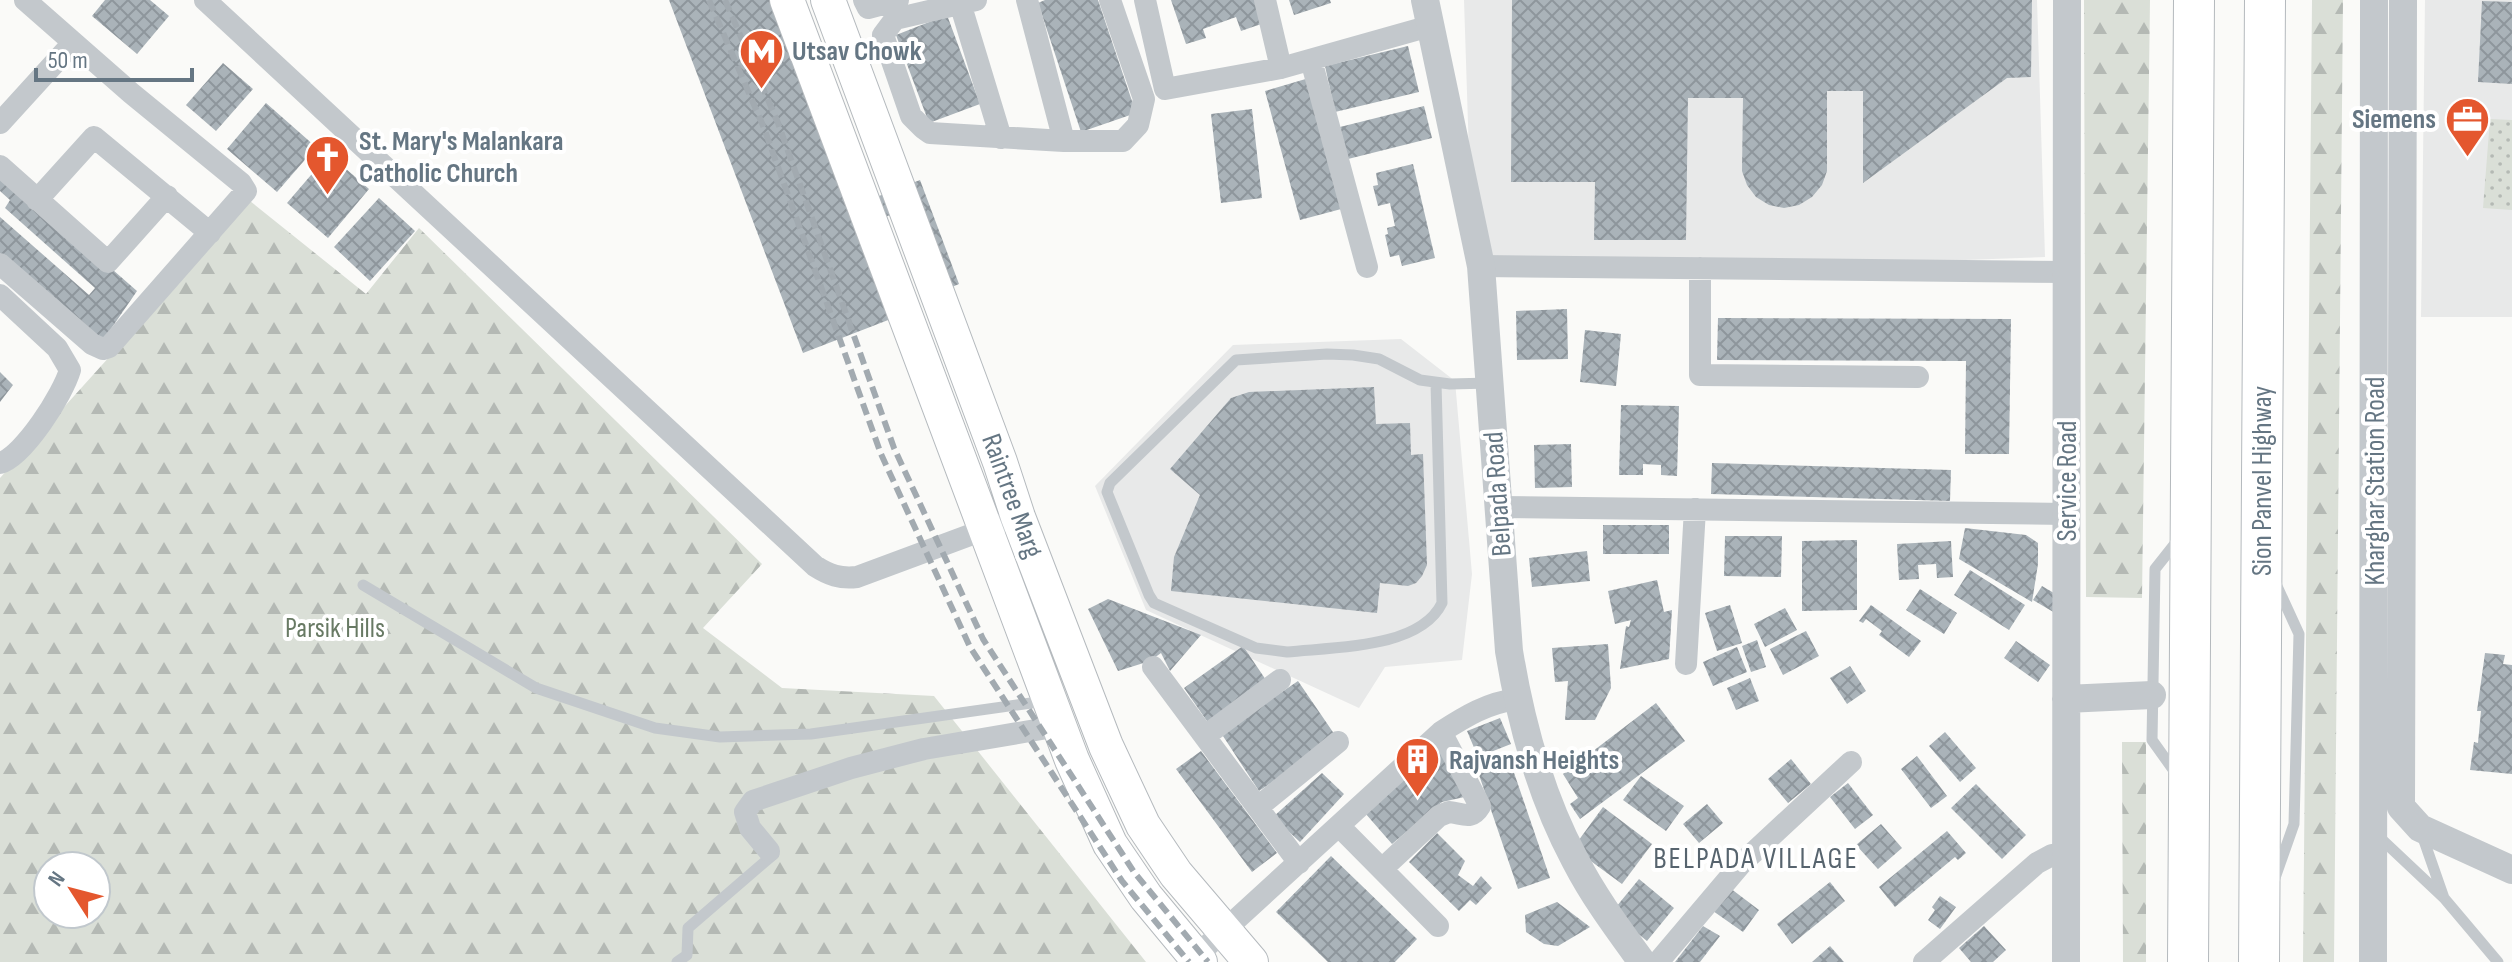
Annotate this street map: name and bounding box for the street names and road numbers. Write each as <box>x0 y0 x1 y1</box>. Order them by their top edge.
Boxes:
street label: Kharghar Station Road <box>2359 377 2392 585</box>
street label: Sion Panvel Highway <box>2246 386 2279 576</box>
street label: Service Road <box>2051 421 2084 542</box>
street label: Raintree Marg <box>974 429 1050 563</box>
street label: Belpada Road <box>1477 431 1519 557</box>

